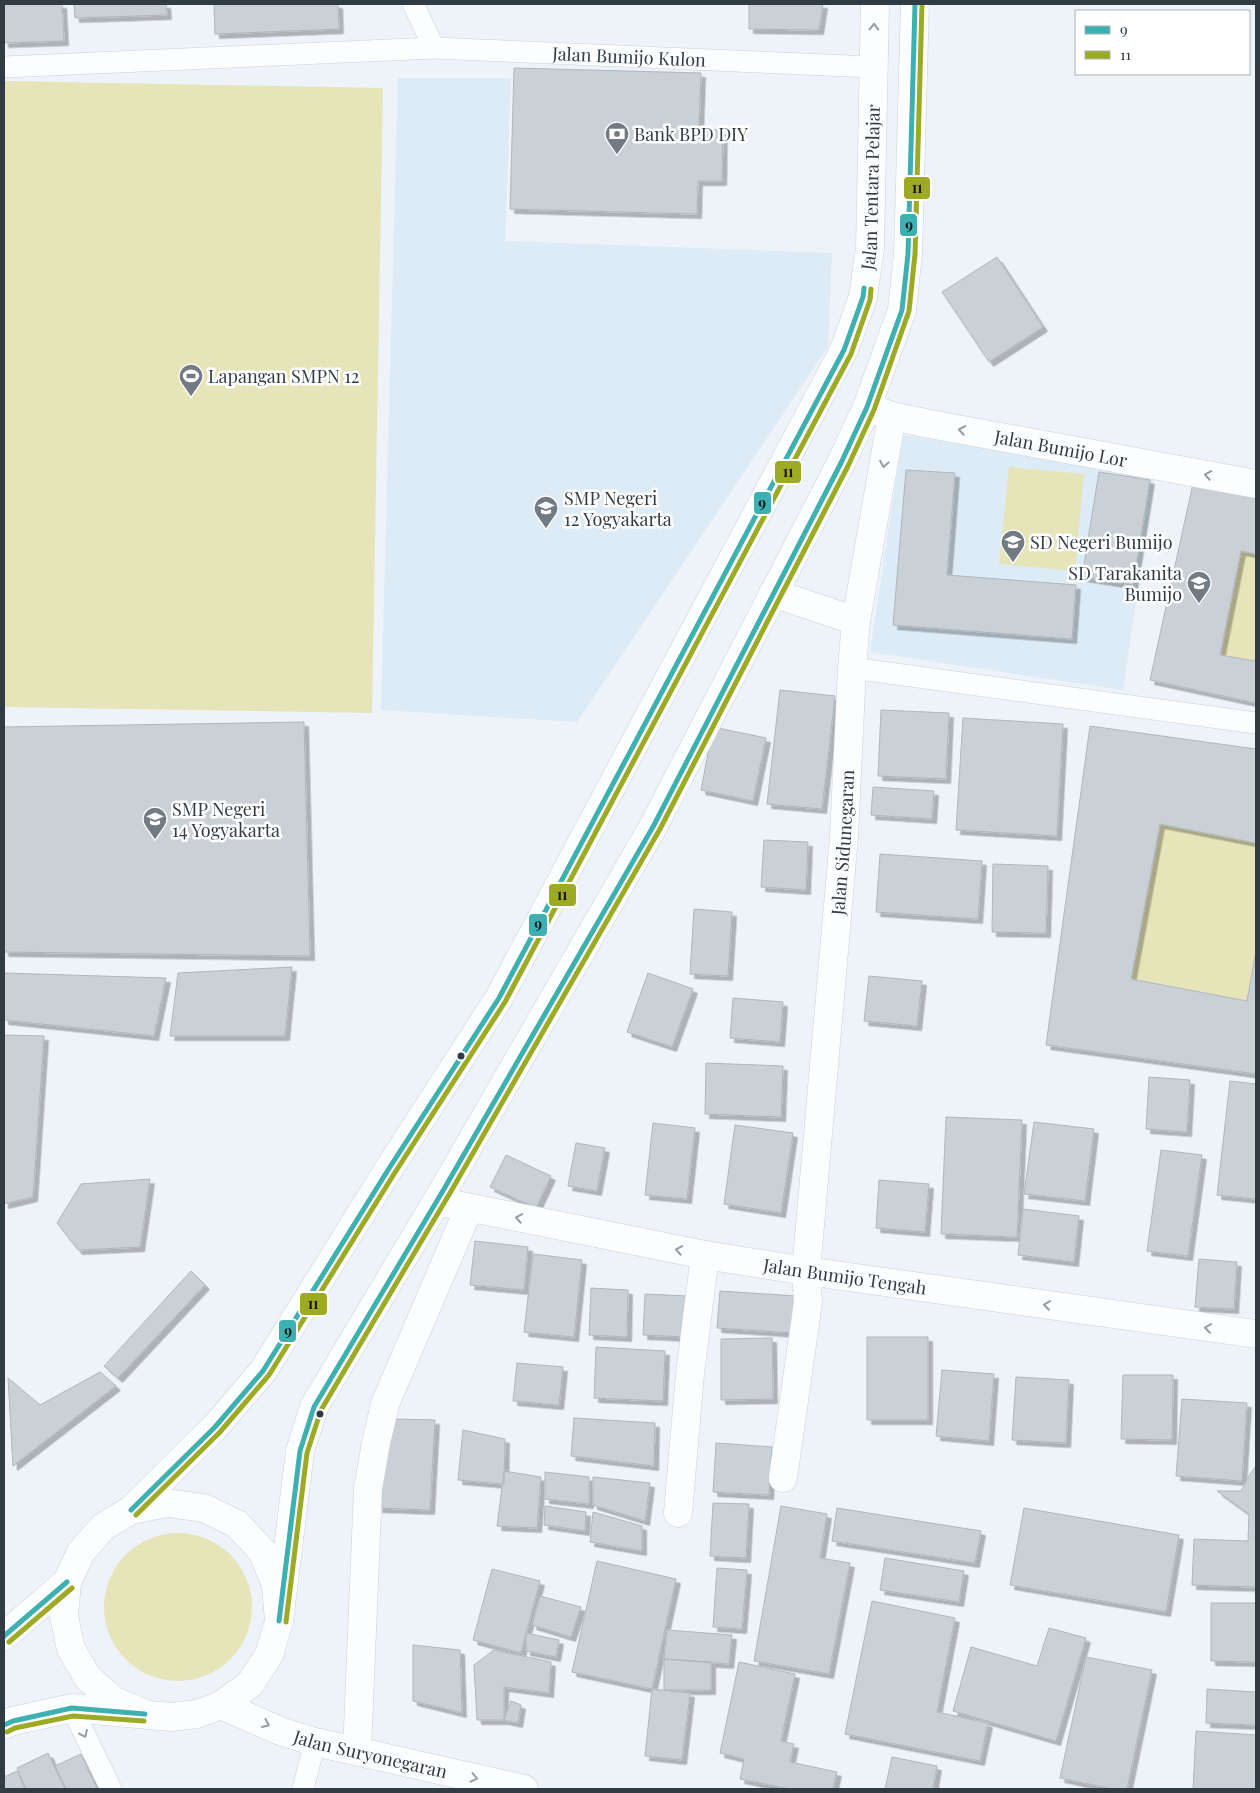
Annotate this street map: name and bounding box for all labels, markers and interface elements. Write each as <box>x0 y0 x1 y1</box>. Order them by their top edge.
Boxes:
legend <box>1075 10 1250 75</box>
text: 9 <box>1120 19 1128 39</box>
one-way arrow <box>869 23 879 31</box>
street label: Jalan Bumijo Kulon <box>551 41 707 72</box>
text: 11 <box>1120 44 1132 64</box>
street label: Jalan Tentara Pelajar <box>855 104 885 272</box>
bank icon: Bank BPD DIY <box>604 121 630 155</box>
place label: Bank BPD DIY <box>634 122 748 146</box>
line badge: 11 <box>903 176 931 200</box>
text: 11 <box>912 178 922 197</box>
line badge: 9 <box>899 213 918 237</box>
text: 9 <box>905 215 913 234</box>
sports icon: Lapangan SMPN 12 <box>178 363 204 397</box>
place label: Lapangan SMPN 12 <box>208 364 359 388</box>
street label: Jalan Bumijo Lor <box>992 424 1129 472</box>
one-way arrow <box>958 426 967 436</box>
one-way arrow <box>879 459 889 468</box>
line badge: 11 <box>774 460 802 484</box>
text: 11 <box>783 462 793 481</box>
one-way arrow <box>1204 471 1213 481</box>
place label: SMP Negeri 12 Yogyakarta <box>564 486 672 531</box>
line badge: 9 <box>753 491 772 515</box>
text: 9 <box>758 493 766 512</box>
school or university icon: SMP Negeri 12 Yogyakarta <box>533 495 559 529</box>
school or university icon: SD Negeri Bumijo <box>1000 529 1026 563</box>
place label: SD Negeri Bumijo <box>1030 530 1173 554</box>
place label: SD Tarakanita Bumijo <box>1068 561 1182 606</box>
school or university icon: SD Tarakanita Bumijo <box>1186 570 1212 604</box>
street label: Jalan Sidunegaran <box>825 769 859 917</box>
place label: SMP Negeri 14 Yogyakarta <box>172 797 280 842</box>
school or university icon: SMP Negeri 14 Yogyakarta <box>142 806 168 840</box>
line badge: 11 <box>548 883 577 907</box>
text: 11 <box>557 885 567 904</box>
line badge: 9 <box>528 913 548 937</box>
text: 9 <box>534 914 542 933</box>
unlabelled marker <box>456 1051 466 1061</box>
one-way arrow <box>515 1213 524 1224</box>
one-way arrow <box>674 1245 683 1255</box>
street label: Jalan Bumijo Tengah <box>761 1252 928 1300</box>
line badge: 11 <box>299 1292 328 1316</box>
text: 11 <box>308 1294 318 1313</box>
one-way arrow <box>1043 1300 1051 1311</box>
line badge: 9 <box>278 1319 297 1343</box>
text: 9 <box>284 1321 292 1340</box>
one-way arrow <box>1204 1323 1212 1333</box>
unlabelled marker <box>315 1409 325 1419</box>
one-way arrow <box>261 1718 270 1729</box>
street label: Jalan Suryonegaran <box>290 1724 450 1783</box>
one-way arrow <box>78 1729 89 1738</box>
one-way arrow <box>470 1772 478 1783</box>

